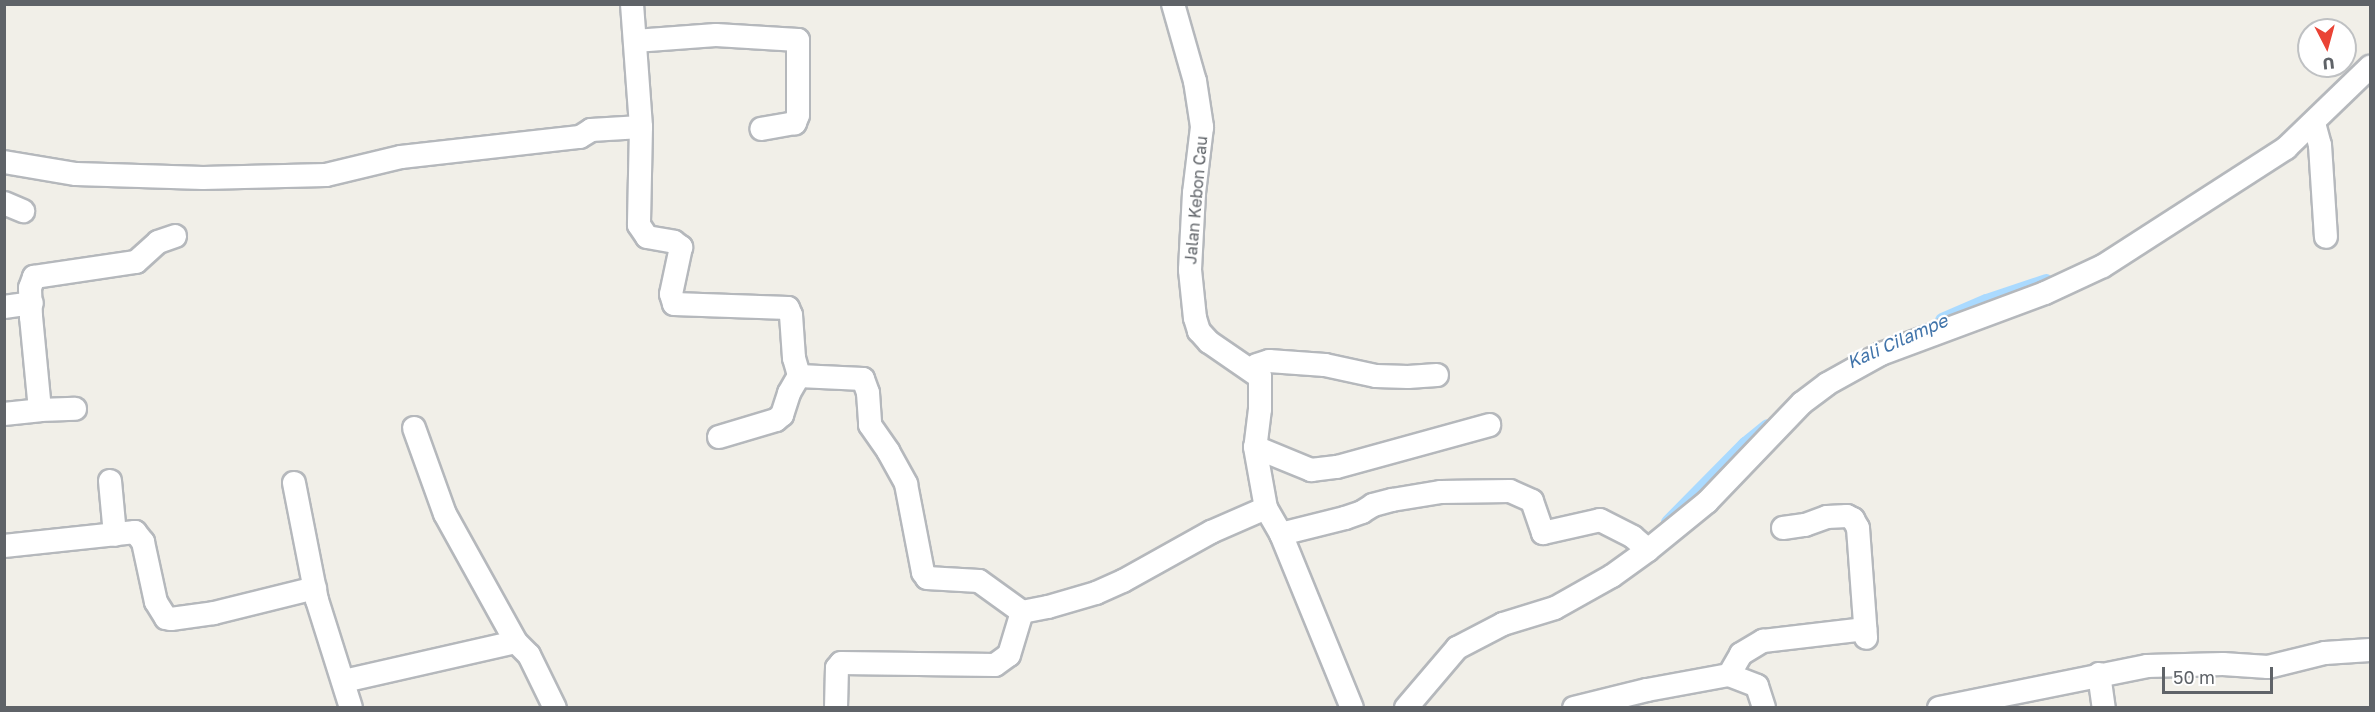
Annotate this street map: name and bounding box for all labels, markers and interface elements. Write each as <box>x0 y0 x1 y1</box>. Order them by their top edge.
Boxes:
north arrow <box>2297 18 2357 78</box>
text: U <box>2322 53 2336 74</box>
street label: Jalan Kebon Cau <box>1181 135 1211 265</box>
water label: Kali Cilampe <box>1843 309 1951 373</box>
scale bar <box>2165 655 2276 693</box>
text: 50 m <box>2173 666 2215 688</box>

